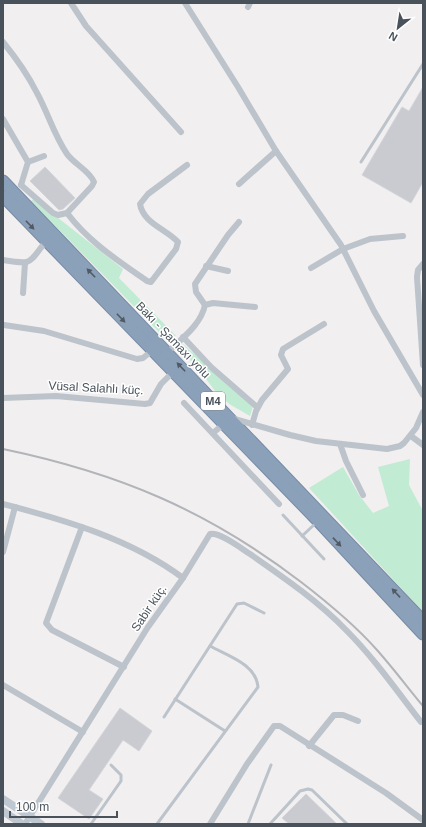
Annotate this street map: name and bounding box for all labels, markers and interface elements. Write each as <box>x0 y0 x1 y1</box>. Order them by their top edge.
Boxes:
north arrow <box>378 8 418 48</box>
text: N <box>387 29 399 44</box>
one-way arrow <box>25 220 34 229</box>
one-way arrow <box>86 268 96 278</box>
street label: Bakı - Şamaxı yolu <box>133 299 213 381</box>
one-way arrow <box>116 313 126 323</box>
one-way arrow <box>176 362 186 372</box>
street label: Vüsal Salahlı küç. <box>48 379 144 397</box>
road number: M4 <box>201 392 225 410</box>
one-way arrow <box>332 537 342 547</box>
street label: Sabir küç. <box>128 582 170 634</box>
one-way arrow <box>391 588 401 598</box>
scale bar <box>10 793 117 819</box>
text: 100 m <box>16 800 49 814</box>

